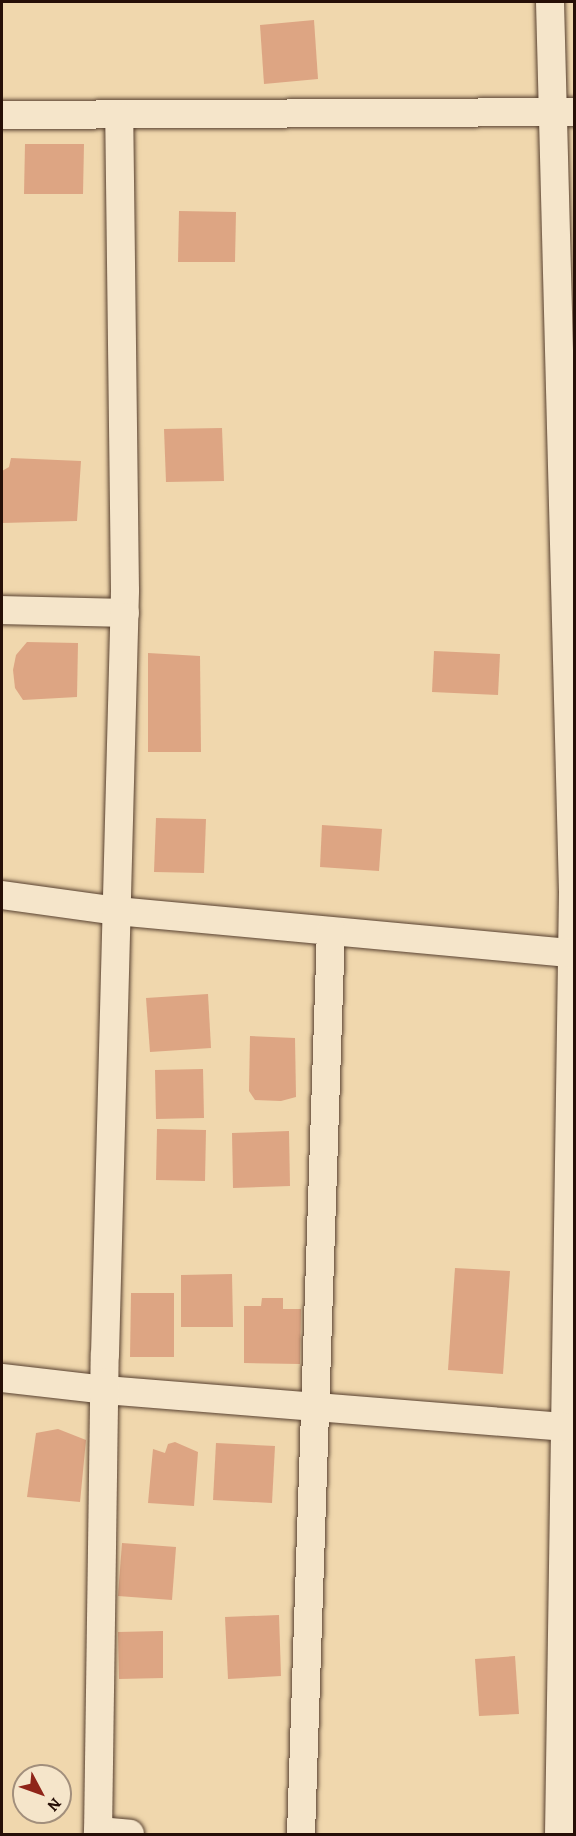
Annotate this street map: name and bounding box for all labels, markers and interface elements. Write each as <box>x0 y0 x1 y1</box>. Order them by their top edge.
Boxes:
north arrow <box>12 1764 72 1824</box>
text: N <box>42 1793 66 1816</box>

